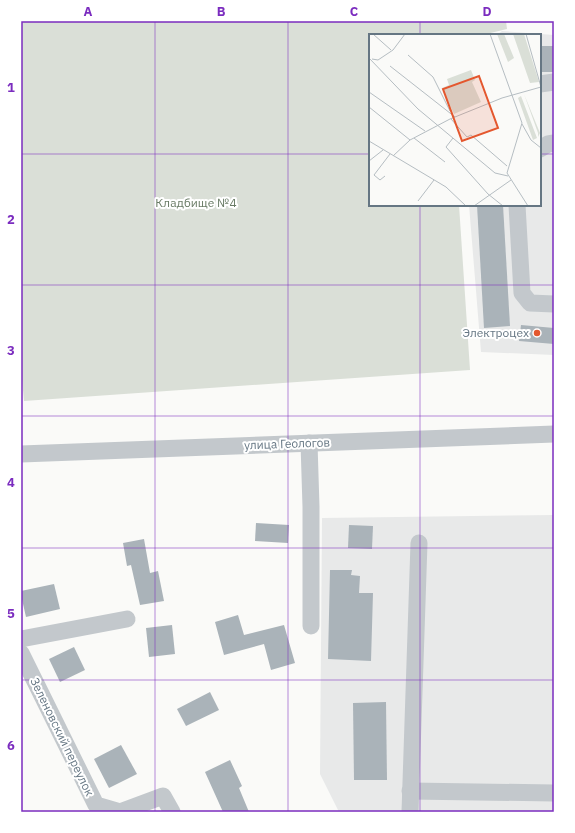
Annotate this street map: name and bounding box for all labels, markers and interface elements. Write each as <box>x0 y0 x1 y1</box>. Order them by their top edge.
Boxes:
text: A <box>84 3 93 20</box>
text: B <box>217 3 226 20</box>
text: C <box>350 3 359 20</box>
text: D <box>482 3 492 20</box>
inset map <box>369 34 541 206</box>
text: 1 <box>7 79 15 96</box>
park label: Кладбище №4 <box>155 195 237 210</box>
text: 2 <box>7 211 15 228</box>
place label: Электроцех <box>463 325 529 340</box>
marker: Электроцех <box>532 328 542 338</box>
text: 3 <box>7 342 15 359</box>
street label: улица Геологов <box>244 435 330 452</box>
text: 4 <box>7 474 15 491</box>
text: 5 <box>7 605 15 622</box>
street label: Зеленовский переулок <box>27 675 98 799</box>
text: 6 <box>7 737 15 754</box>

